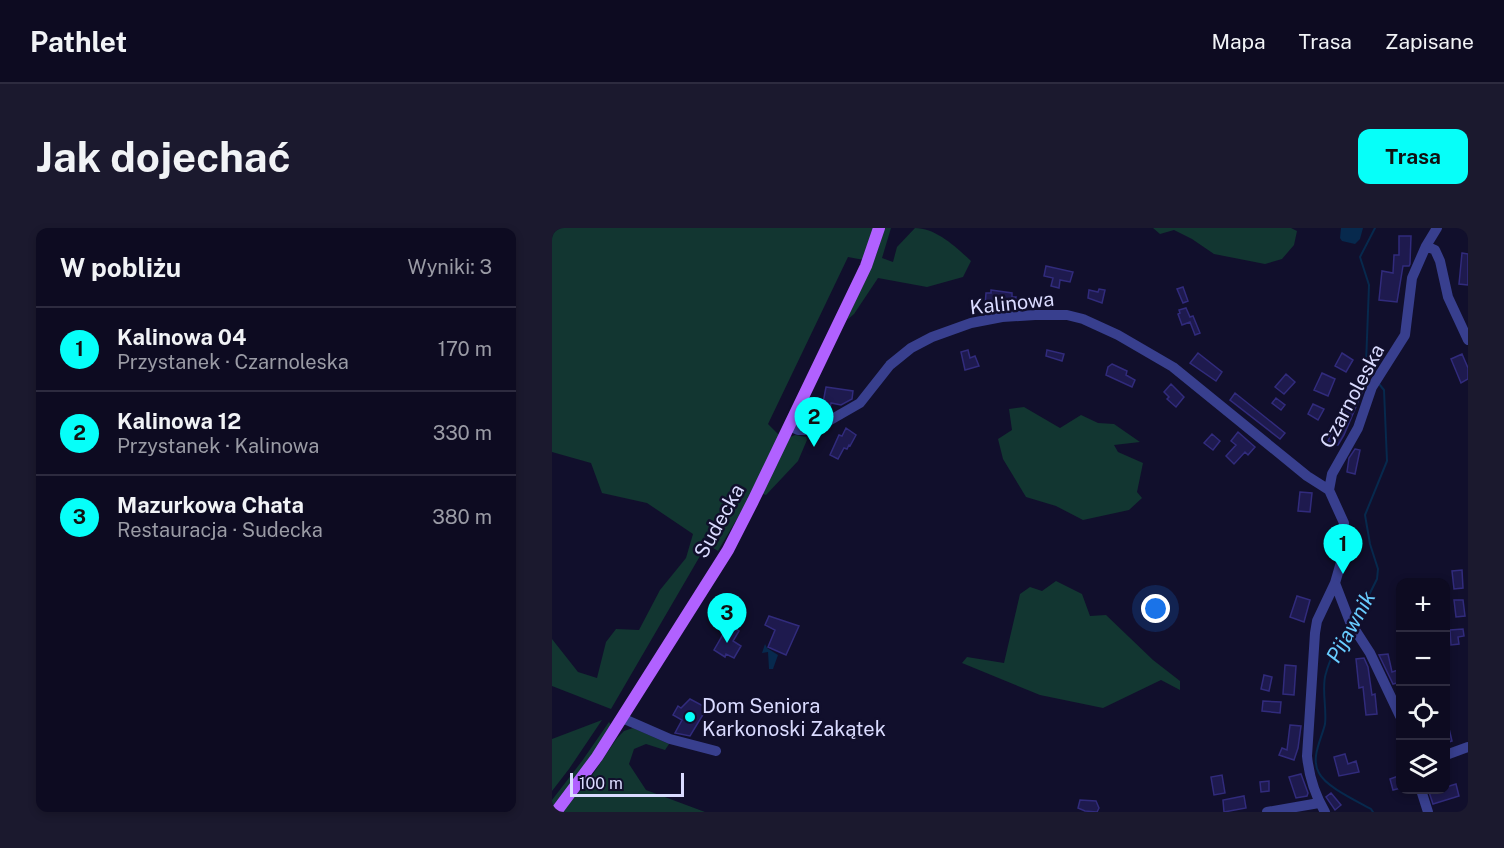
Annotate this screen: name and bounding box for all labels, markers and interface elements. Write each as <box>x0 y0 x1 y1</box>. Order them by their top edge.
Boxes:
text: Pathlet <box>30 25 127 58</box>
text: Mapa <box>1211 29 1266 54</box>
text: Trasa <box>1299 29 1352 54</box>
text: Zapisane <box>1385 29 1474 54</box>
button: Trasa <box>1358 129 1468 184</box>
text: Jak dojechać <box>36 132 291 181</box>
text: W pobliżu <box>60 252 181 283</box>
text: Wyniki: 3 <box>408 255 492 279</box>
street label: Kalinowa <box>969 287 1055 319</box>
text: Kalinowa 04 <box>117 324 246 350</box>
text: 1 <box>75 337 84 361</box>
text: 170 m <box>438 337 492 361</box>
street label: Czarnoleska <box>1315 340 1389 452</box>
text: Przystanek · Czarnoleska <box>117 350 349 374</box>
pin: 2 <box>794 398 834 447</box>
text: Kalinowa 12 <box>117 408 241 434</box>
text: 2 <box>73 421 86 445</box>
text: 330 m <box>433 421 492 445</box>
text: Przystanek · Kalinowa <box>117 434 319 458</box>
street label: Sudecka <box>689 480 749 562</box>
text: Mazurkowa Chata <box>117 492 304 518</box>
text: 3 <box>73 505 86 529</box>
text: 380 m <box>432 505 492 529</box>
text: Restauracja · Sudecka <box>117 518 323 542</box>
pin: 1 <box>1324 524 1362 574</box>
map controls <box>1396 578 1450 794</box>
button: + <box>1396 578 1450 632</box>
water label: Pijawnik <box>1321 586 1381 667</box>
pin: 3 <box>708 594 747 643</box>
your location <box>1141 594 1170 623</box>
button: − <box>1396 632 1450 686</box>
button: locate <box>1396 686 1450 740</box>
place label: Dom Seniora Karkonoski Zakątek <box>702 694 886 741</box>
marker: Dom Seniora Karkonoski Zakątek <box>683 710 697 724</box>
button: layers <box>1396 740 1450 794</box>
scale bar <box>570 770 684 798</box>
text: 100 m <box>579 774 623 793</box>

